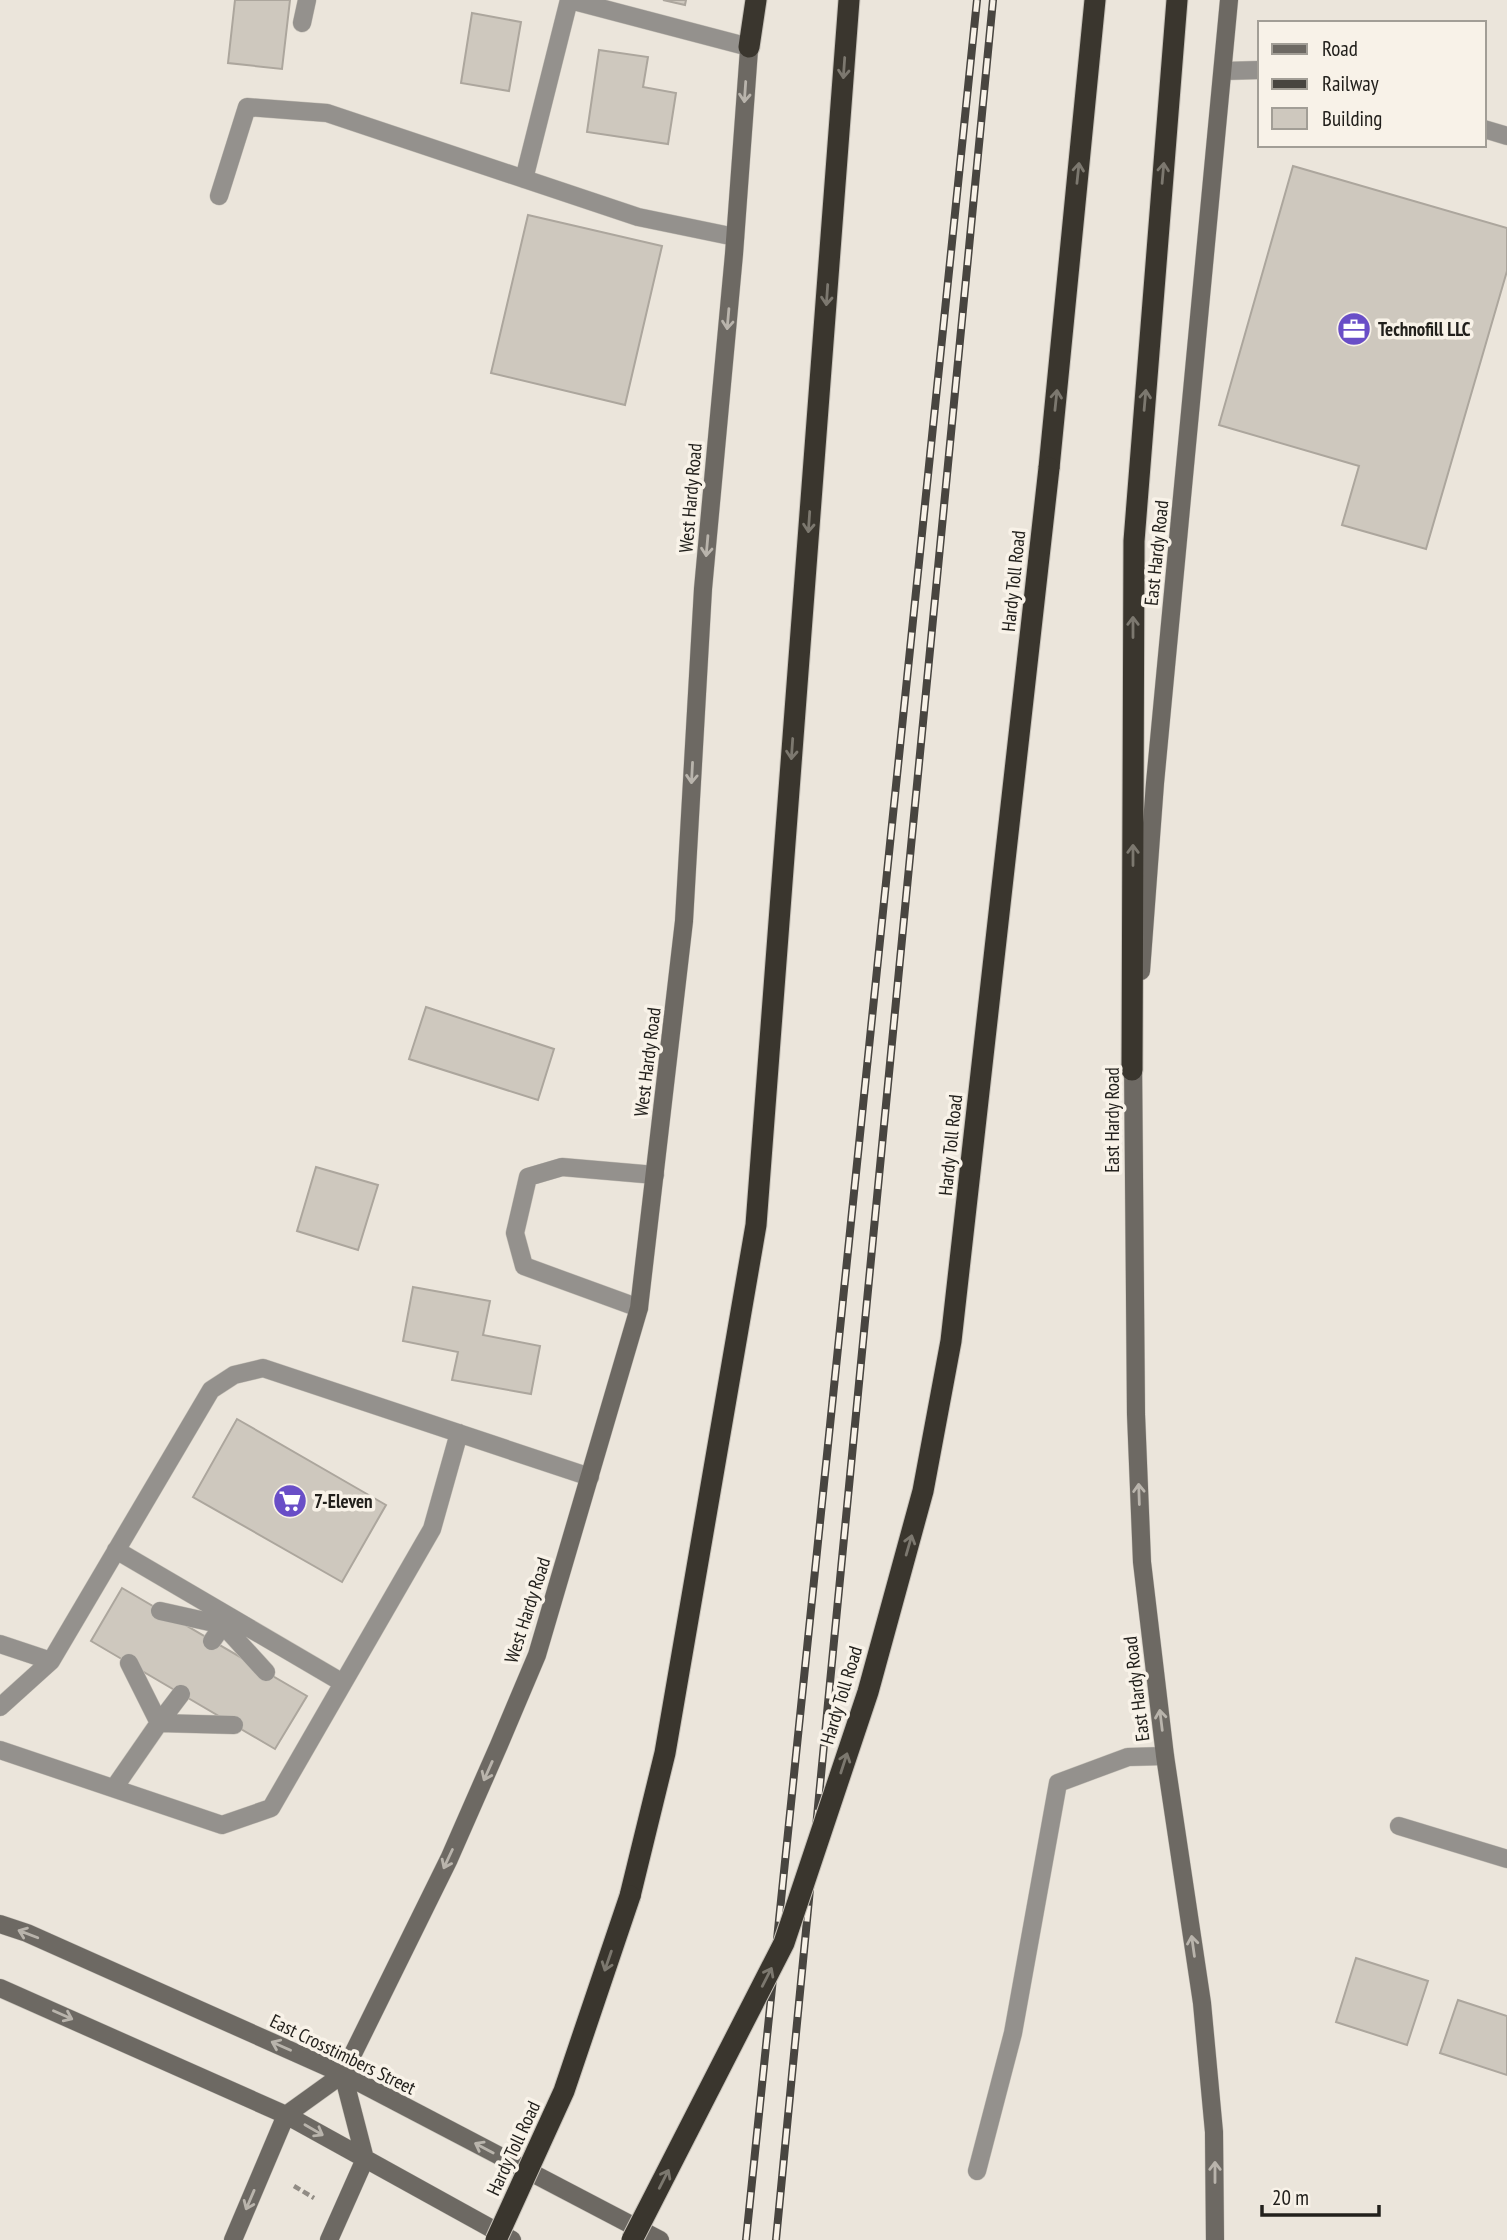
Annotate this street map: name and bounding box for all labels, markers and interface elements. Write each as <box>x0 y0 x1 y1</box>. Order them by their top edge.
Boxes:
legend <box>1258 21 1486 147</box>
text: Road <box>1322 35 1358 62</box>
one-way arrow <box>837 56 850 79</box>
text: Railway <box>1322 70 1379 97</box>
one-way arrow <box>739 80 752 103</box>
text: Building <box>1322 105 1382 132</box>
one-way arrow <box>1072 163 1085 185</box>
one-way arrow <box>1157 163 1170 185</box>
one-way arrow <box>820 283 833 306</box>
one-way arrow <box>721 307 734 330</box>
office icon: Technofill LLC <box>1335 310 1373 348</box>
place label: Technofill LLC <box>1378 317 1471 341</box>
one-way arrow <box>1050 389 1063 412</box>
one-way arrow <box>1139 389 1152 412</box>
street label: West Hardy Road <box>673 442 707 554</box>
street label: East Hardy Road <box>1139 499 1173 607</box>
one-way arrow <box>802 510 815 533</box>
street label: Hardy Toll Road <box>996 529 1030 633</box>
one-way arrow <box>700 534 713 556</box>
one-way arrow <box>1127 616 1140 639</box>
one-way arrow <box>785 737 798 759</box>
one-way arrow <box>686 761 699 784</box>
one-way arrow <box>1126 843 1140 866</box>
street label: West Hardy Road <box>628 1006 666 1118</box>
street label: East Hardy Road <box>1100 1067 1124 1173</box>
street label: Hardy Toll Road <box>933 1093 967 1197</box>
supermarket icon: 7-Eleven <box>271 1482 309 1520</box>
one-way arrow <box>1133 1483 1146 1506</box>
place label: 7-Eleven <box>314 1489 373 1513</box>
one-way arrow <box>903 1534 916 1556</box>
street label: West Hardy Road <box>499 1554 555 1666</box>
street label: East Hardy Road <box>1118 1635 1154 1743</box>
street label: Hardy Toll Road <box>815 1643 867 1747</box>
one-way arrow <box>1154 1709 1167 1732</box>
one-way arrow <box>838 1752 851 1774</box>
one-way arrow <box>480 1760 494 1781</box>
one-way arrow <box>441 1848 454 1869</box>
one-way arrow <box>17 1927 39 1940</box>
one-way arrow <box>1186 1935 1199 1957</box>
one-way arrow <box>601 1949 613 1971</box>
one-way arrow <box>761 1967 775 1988</box>
street label: East Crosstimbers Street <box>266 2008 420 2100</box>
one-way arrow <box>51 2009 73 2022</box>
one-way arrow <box>270 2039 292 2052</box>
street label: Hardy Toll Road <box>481 2097 545 2199</box>
one-way arrow <box>303 2123 323 2137</box>
one-way arrow <box>474 2141 494 2155</box>
one-way arrow <box>1208 2161 1222 2184</box>
one-way arrow <box>657 2169 671 2190</box>
scale bar <box>1262 2174 1379 2218</box>
text: 20 m <box>1272 2184 1309 2211</box>
one-way arrow <box>243 2189 256 2210</box>

